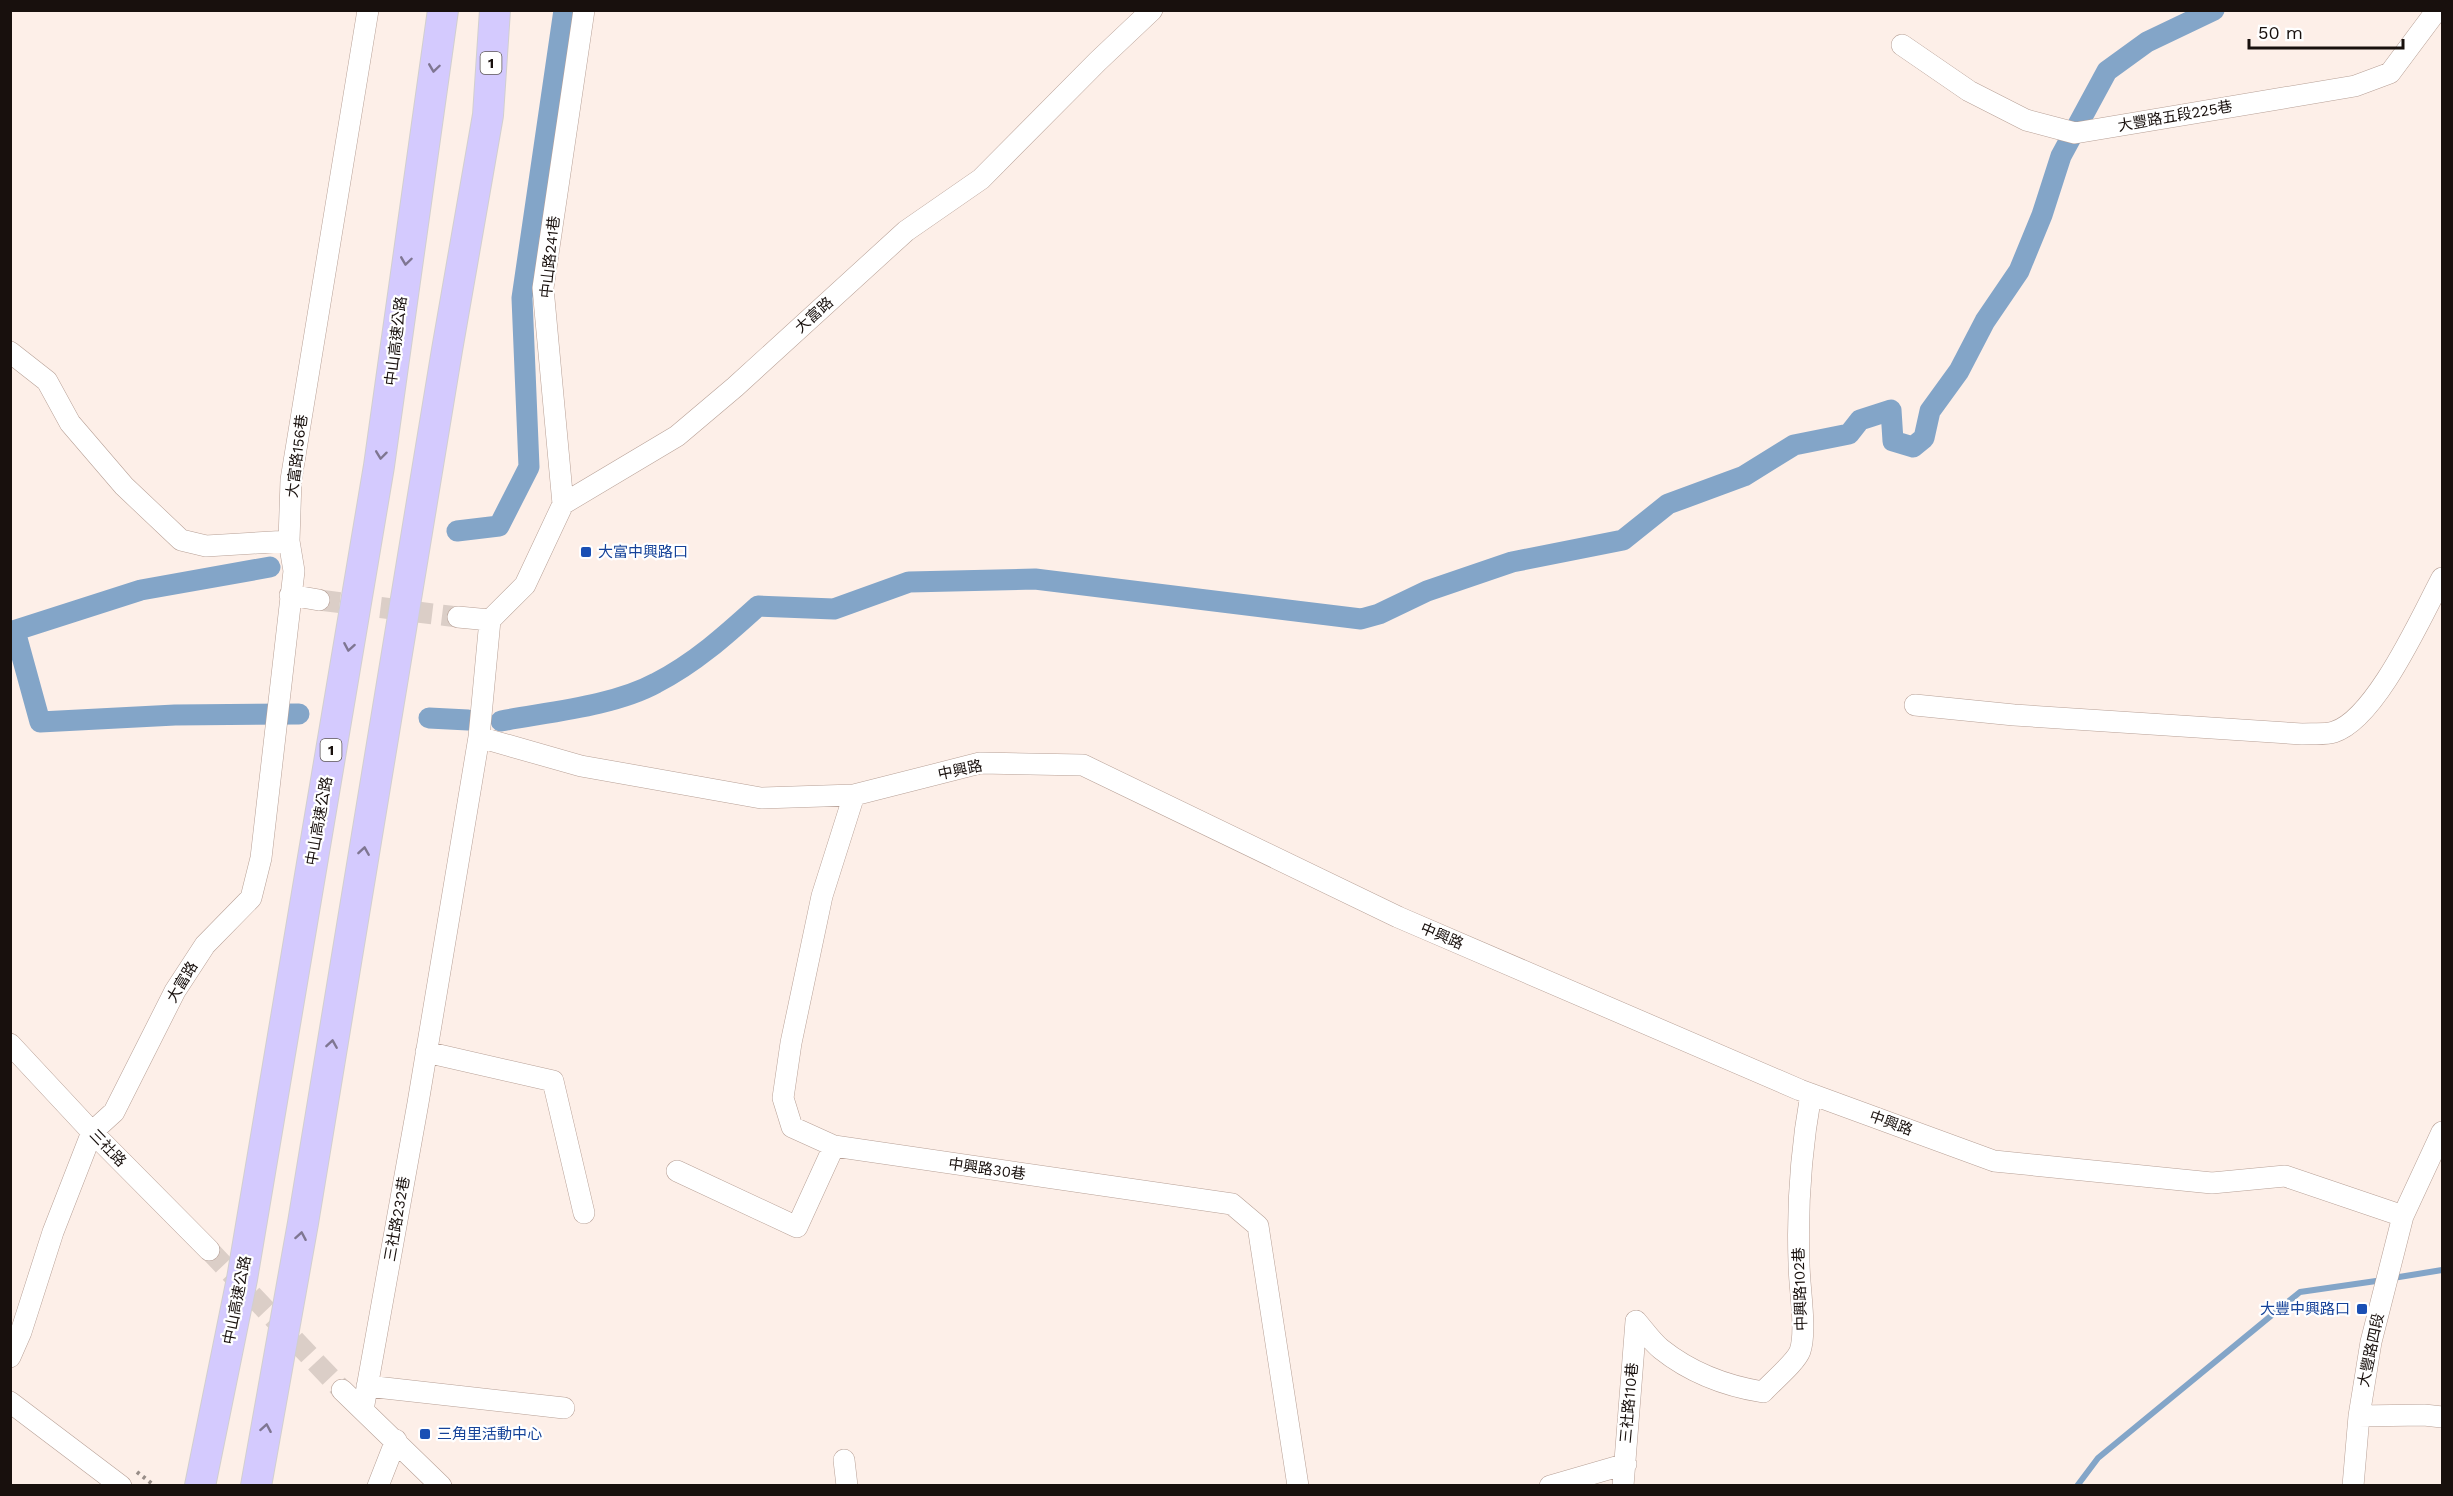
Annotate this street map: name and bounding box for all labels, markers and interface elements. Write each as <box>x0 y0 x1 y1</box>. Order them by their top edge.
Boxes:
scale bar <box>2249 12 2404 50</box>
text: 50 m <box>2258 22 2303 43</box>
road number: 1 <box>480 52 502 74</box>
one-way arrow <box>429 64 441 73</box>
street label: 大豐路五段225巷 <box>2116 97 2234 135</box>
street label: 中山路241巷 <box>537 215 563 299</box>
one-way arrow <box>401 257 413 266</box>
street label: 大富路 <box>791 293 837 337</box>
street label: 中山高速公路 <box>382 295 410 387</box>
street label: 大富路156巷 <box>283 413 311 499</box>
one-way arrow <box>375 450 387 459</box>
place label: 大富中興路口 <box>598 543 688 561</box>
marker: 大富中興路口 <box>579 545 593 559</box>
one-way arrow <box>343 642 355 652</box>
road number: 1 <box>320 739 342 761</box>
street label: 中興路 <box>936 757 984 783</box>
street label: 中山高速公路 <box>302 775 336 867</box>
one-way arrow <box>357 847 369 856</box>
street label: 中興路 <box>1418 919 1466 953</box>
street label: 大富路 <box>163 958 201 1006</box>
one-way arrow <box>326 1039 338 1048</box>
street label: 中興路 <box>1867 1107 1915 1139</box>
street label: 三社路 <box>86 1126 130 1170</box>
street label: 中興路30巷 <box>947 1155 1027 1183</box>
street label: 三社路232巷 <box>381 1175 413 1263</box>
one-way arrow <box>294 1231 307 1241</box>
street label: 中興路102巷 <box>1790 1247 1810 1331</box>
street label: 中山高速公路 <box>220 1254 254 1346</box>
place label: 大豐中興路口 <box>2260 1300 2350 1318</box>
marker: 大豐中興路口 <box>2355 1302 2369 1316</box>
street label: 大豐路四段 <box>2354 1311 2388 1389</box>
street label: 三社路110巷 <box>1617 1362 1641 1444</box>
one-way arrow <box>259 1423 272 1433</box>
place label: 三角里活動中心 <box>437 1425 542 1443</box>
marker: 三角里活動中心 <box>418 1427 432 1441</box>

